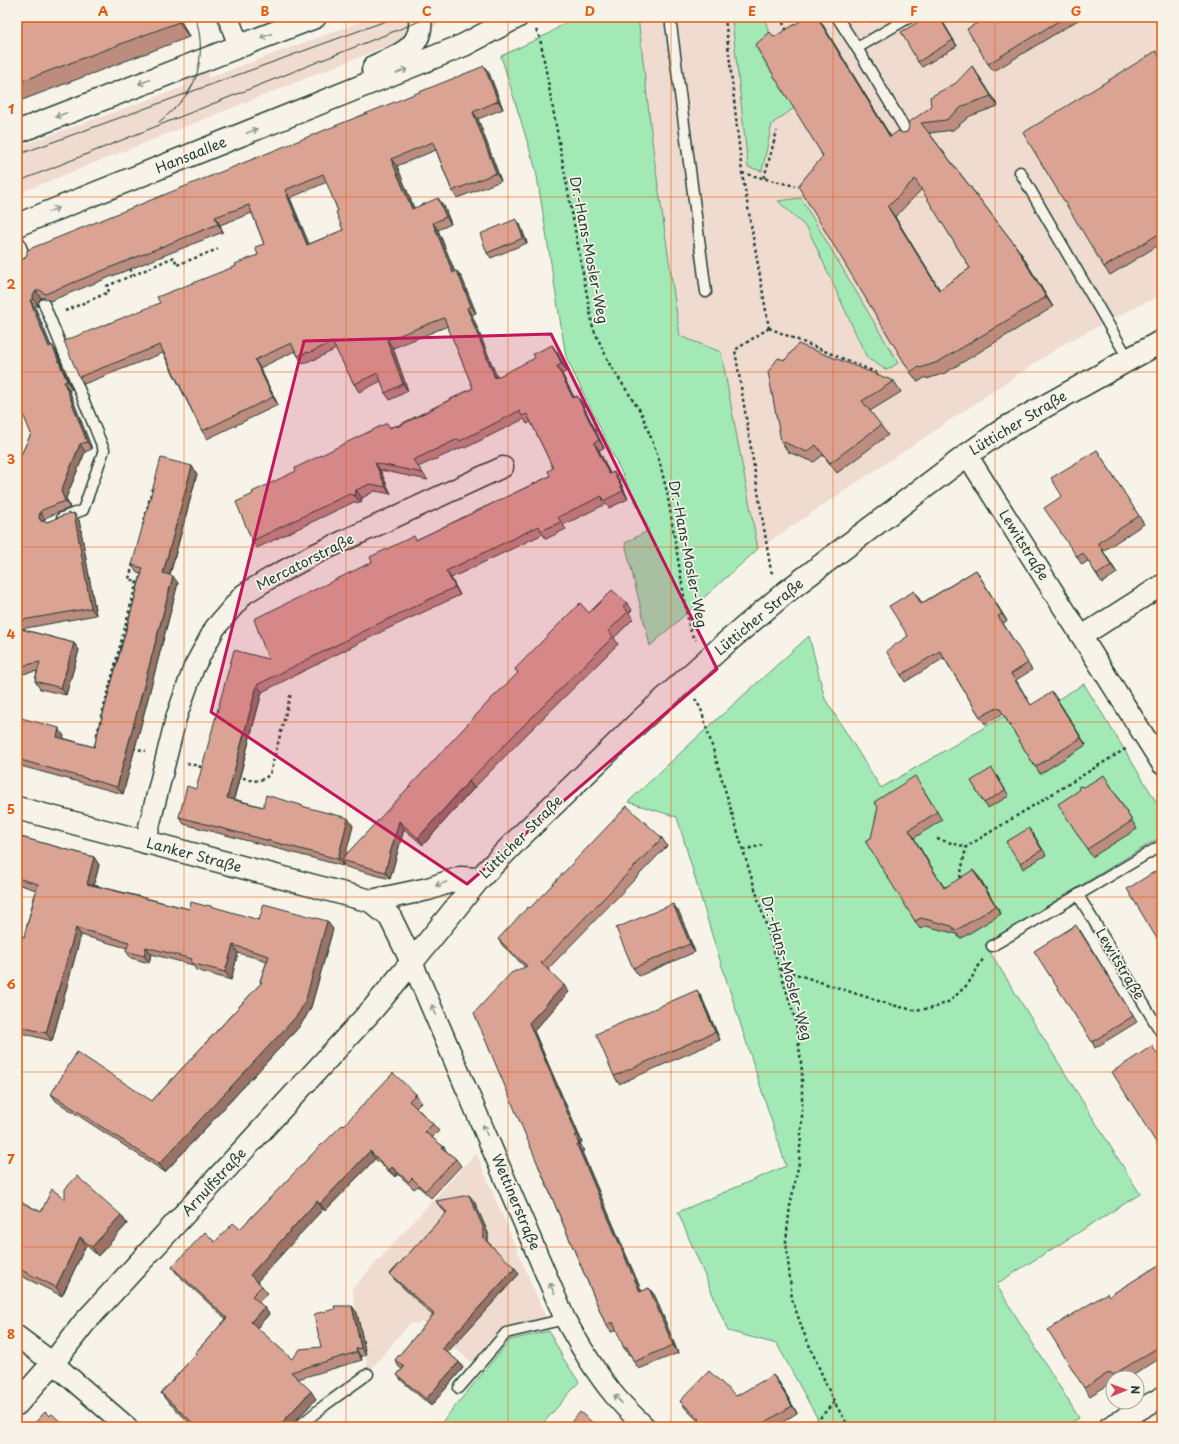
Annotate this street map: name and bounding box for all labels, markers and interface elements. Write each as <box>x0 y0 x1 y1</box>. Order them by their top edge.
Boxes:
text: A <box>98 1 108 20</box>
text: B <box>261 1 270 20</box>
text: C <box>422 1 432 20</box>
text: D <box>585 1 595 20</box>
text: E <box>748 1 756 20</box>
text: F <box>910 1 918 20</box>
text: G <box>1071 1 1081 20</box>
one-way arrow <box>260 32 272 40</box>
one-way arrow <box>395 66 407 74</box>
one-way arrow <box>139 79 151 87</box>
text: 1 <box>8 99 14 118</box>
one-way arrow <box>55 111 67 119</box>
one-way arrow <box>245 127 257 134</box>
street label: Hansaallee <box>152 131 230 178</box>
street label: Dr.-Hans-Mosler-Weg <box>565 174 614 325</box>
one-way arrow <box>47 206 59 214</box>
text: 2 <box>6 274 16 293</box>
street label: Lütticher Straße <box>965 385 1071 460</box>
text: 3 <box>7 449 16 468</box>
street label: Dr.-Hans-Mosler-Weg <box>664 478 713 629</box>
street label: Lewitstraße <box>994 505 1055 584</box>
street label: Mercatorstraße <box>252 528 357 595</box>
street label: Lütticher Straße <box>710 573 808 660</box>
text: 4 <box>7 624 16 643</box>
street label: Lütticher Straße <box>474 790 567 883</box>
text: 5 <box>7 799 15 818</box>
street label: Lanker Straße <box>144 832 244 877</box>
one-way arrow <box>435 881 448 888</box>
street label: Dr.-Hans-Mosler-Weg <box>757 893 818 1043</box>
street label: Lewitstraße <box>1091 924 1150 1003</box>
text: 6 <box>6 974 16 993</box>
one-way arrow <box>429 1005 437 1017</box>
one-way arrow <box>481 1124 488 1136</box>
street label: Arnulfstraße <box>176 1143 251 1220</box>
text: 7 <box>7 1149 15 1168</box>
street label: Wettinerstraße <box>487 1151 546 1253</box>
one-way arrow <box>548 1282 555 1294</box>
text: 8 <box>7 1324 15 1343</box>
north arrow <box>1105 1370 1145 1410</box>
text: N <box>1127 1385 1144 1395</box>
one-way arrow <box>613 1394 623 1404</box>

